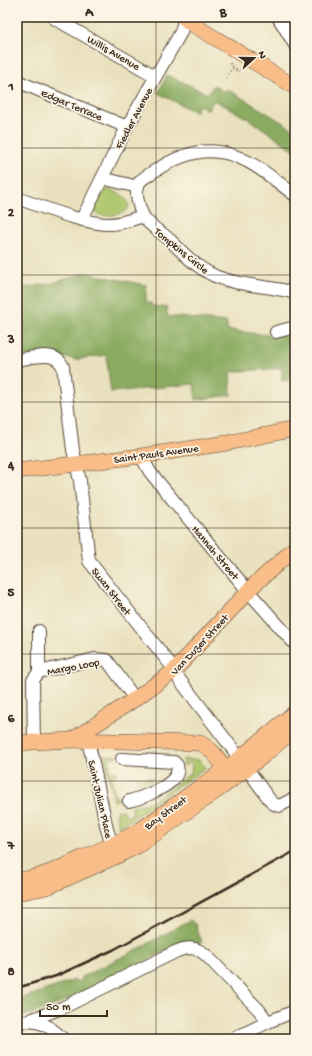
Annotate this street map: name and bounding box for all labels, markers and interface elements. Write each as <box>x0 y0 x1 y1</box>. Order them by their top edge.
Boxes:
text: A <box>84 6 94 21</box>
text: B <box>219 6 228 21</box>
street label: Willis Avenue <box>85 34 142 74</box>
north arrow <box>234 38 274 78</box>
text: N <box>255 50 268 61</box>
text: 1 <box>7 80 14 95</box>
street label: Fiedler Avenue <box>113 86 156 153</box>
street label: Edgar Terrace <box>39 88 104 124</box>
text: 2 <box>8 206 15 221</box>
street label: Tompkins Circle <box>150 225 211 277</box>
text: 3 <box>7 333 15 348</box>
street label: Saint Pauls Avenue <box>113 443 200 467</box>
text: 4 <box>7 459 15 474</box>
street label: Hannah Street <box>188 524 241 584</box>
street label: Swan Street <box>88 566 134 620</box>
text: 5 <box>8 586 15 601</box>
street label: Van Duzer Street <box>169 611 233 679</box>
street label: Margo Loop <box>46 657 101 679</box>
text: 6 <box>8 712 15 727</box>
street label: Saint Julian Place <box>84 759 114 840</box>
street label: Bay Street <box>142 793 191 833</box>
text: 7 <box>7 839 16 854</box>
text: 8 <box>7 965 15 980</box>
scale bar <box>40 992 107 1018</box>
text: 50 m <box>46 1001 71 1015</box>

